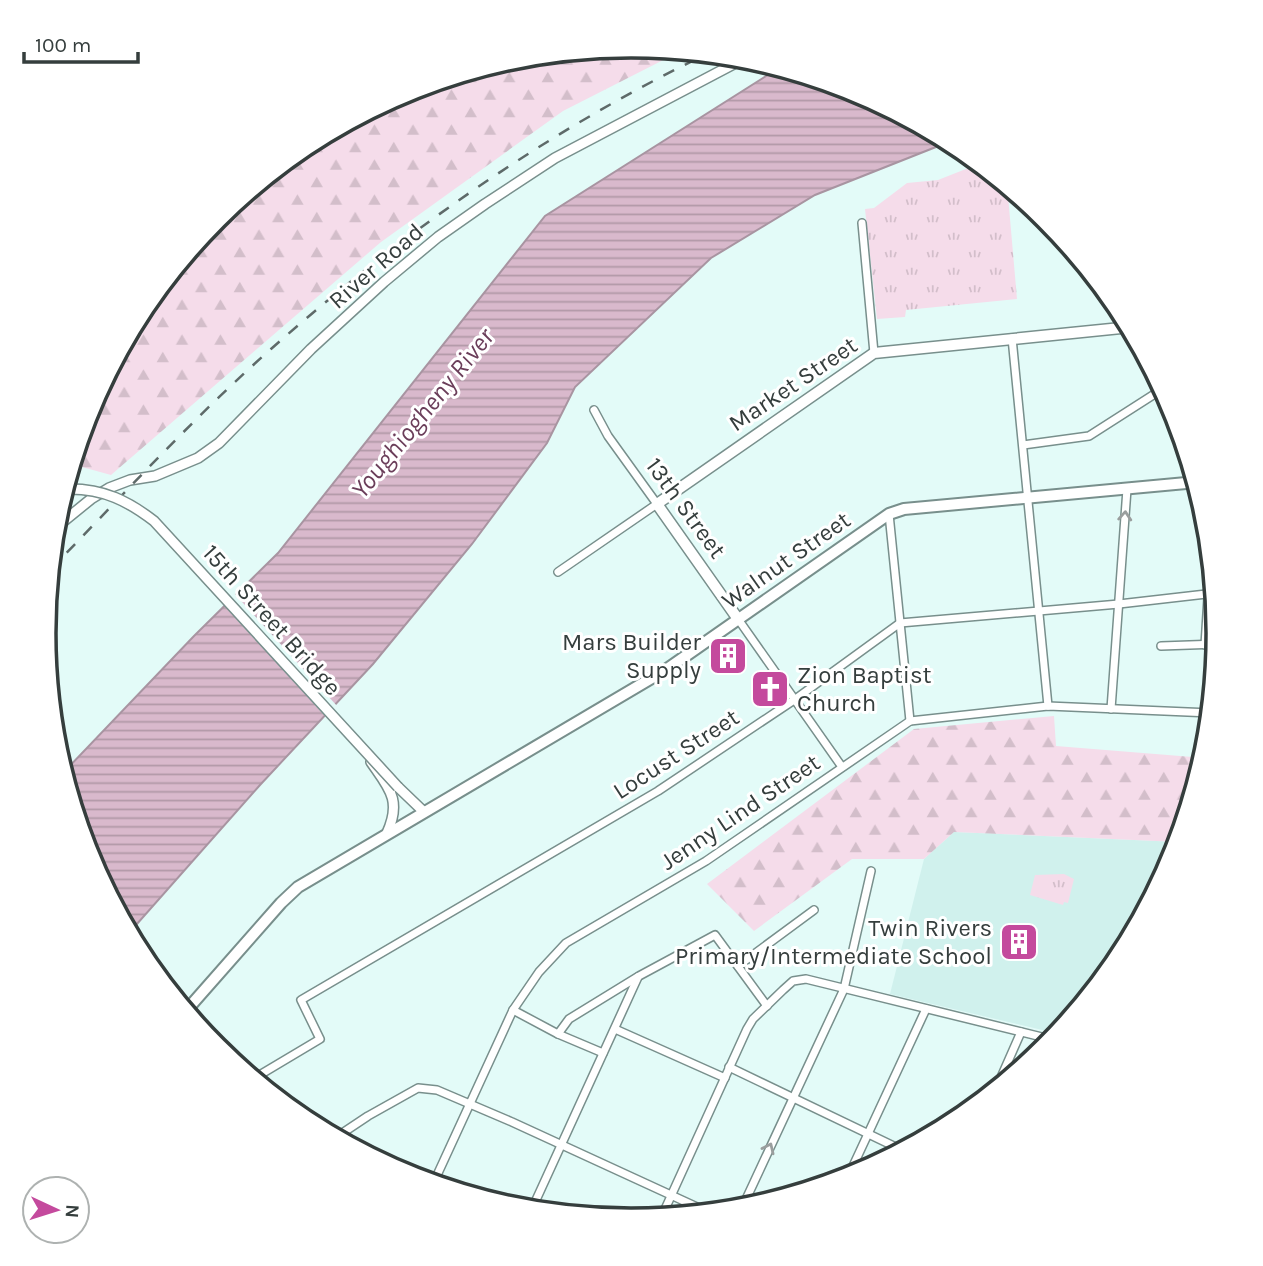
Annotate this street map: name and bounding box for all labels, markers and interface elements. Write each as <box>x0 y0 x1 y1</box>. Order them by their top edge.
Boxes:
scale bar <box>24 21 138 65</box>
text: 100 m <box>35 33 92 57</box>
street label: River Road <box>323 217 429 315</box>
water label: Youghiogheny River <box>344 321 501 505</box>
street label: Market Street <box>724 331 862 437</box>
street label: 13th Street <box>640 452 732 564</box>
street label: Walnut Street <box>716 505 856 615</box>
one-way arrow <box>1117 510 1132 521</box>
street label: 15th Street Bridge <box>197 539 347 701</box>
place label: Mars Builder Supply <box>562 628 701 684</box>
building icon: Mars Builder Supply <box>707 635 749 677</box>
place label: Zion Baptist Church <box>797 661 932 717</box>
church icon: Zion Baptist Church <box>749 668 791 710</box>
street label: Locust Street <box>608 703 744 805</box>
street label: Jenny Lind Street <box>655 748 825 876</box>
place label: Twin Rivers Primary/Intermediate School <box>675 914 992 970</box>
building icon: Twin Rivers Primary/Intermediate School <box>998 921 1040 963</box>
one-way arrow <box>761 1143 775 1155</box>
north arrow <box>21 1175 91 1245</box>
text: N <box>61 1204 83 1219</box>

